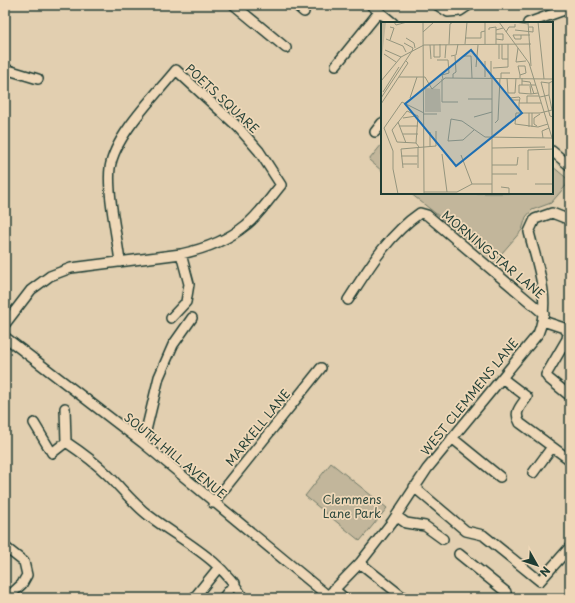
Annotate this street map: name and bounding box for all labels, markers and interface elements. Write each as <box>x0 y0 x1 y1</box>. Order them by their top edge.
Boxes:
inset map <box>381 22 553 194</box>
street label: POETS SQUARE <box>182 59 264 137</box>
street label: MORNINGSTAR LANE <box>438 206 549 303</box>
street label: WEST CLEMMENS LANE <box>416 334 522 459</box>
street label: MARKELL LANE <box>221 385 294 470</box>
street label: SOUTH HILL AVENUE <box>121 408 231 502</box>
park label: Clemmens Lane Park <box>322 490 382 522</box>
north arrow <box>517 545 557 585</box>
text: N <box>536 563 555 581</box>

